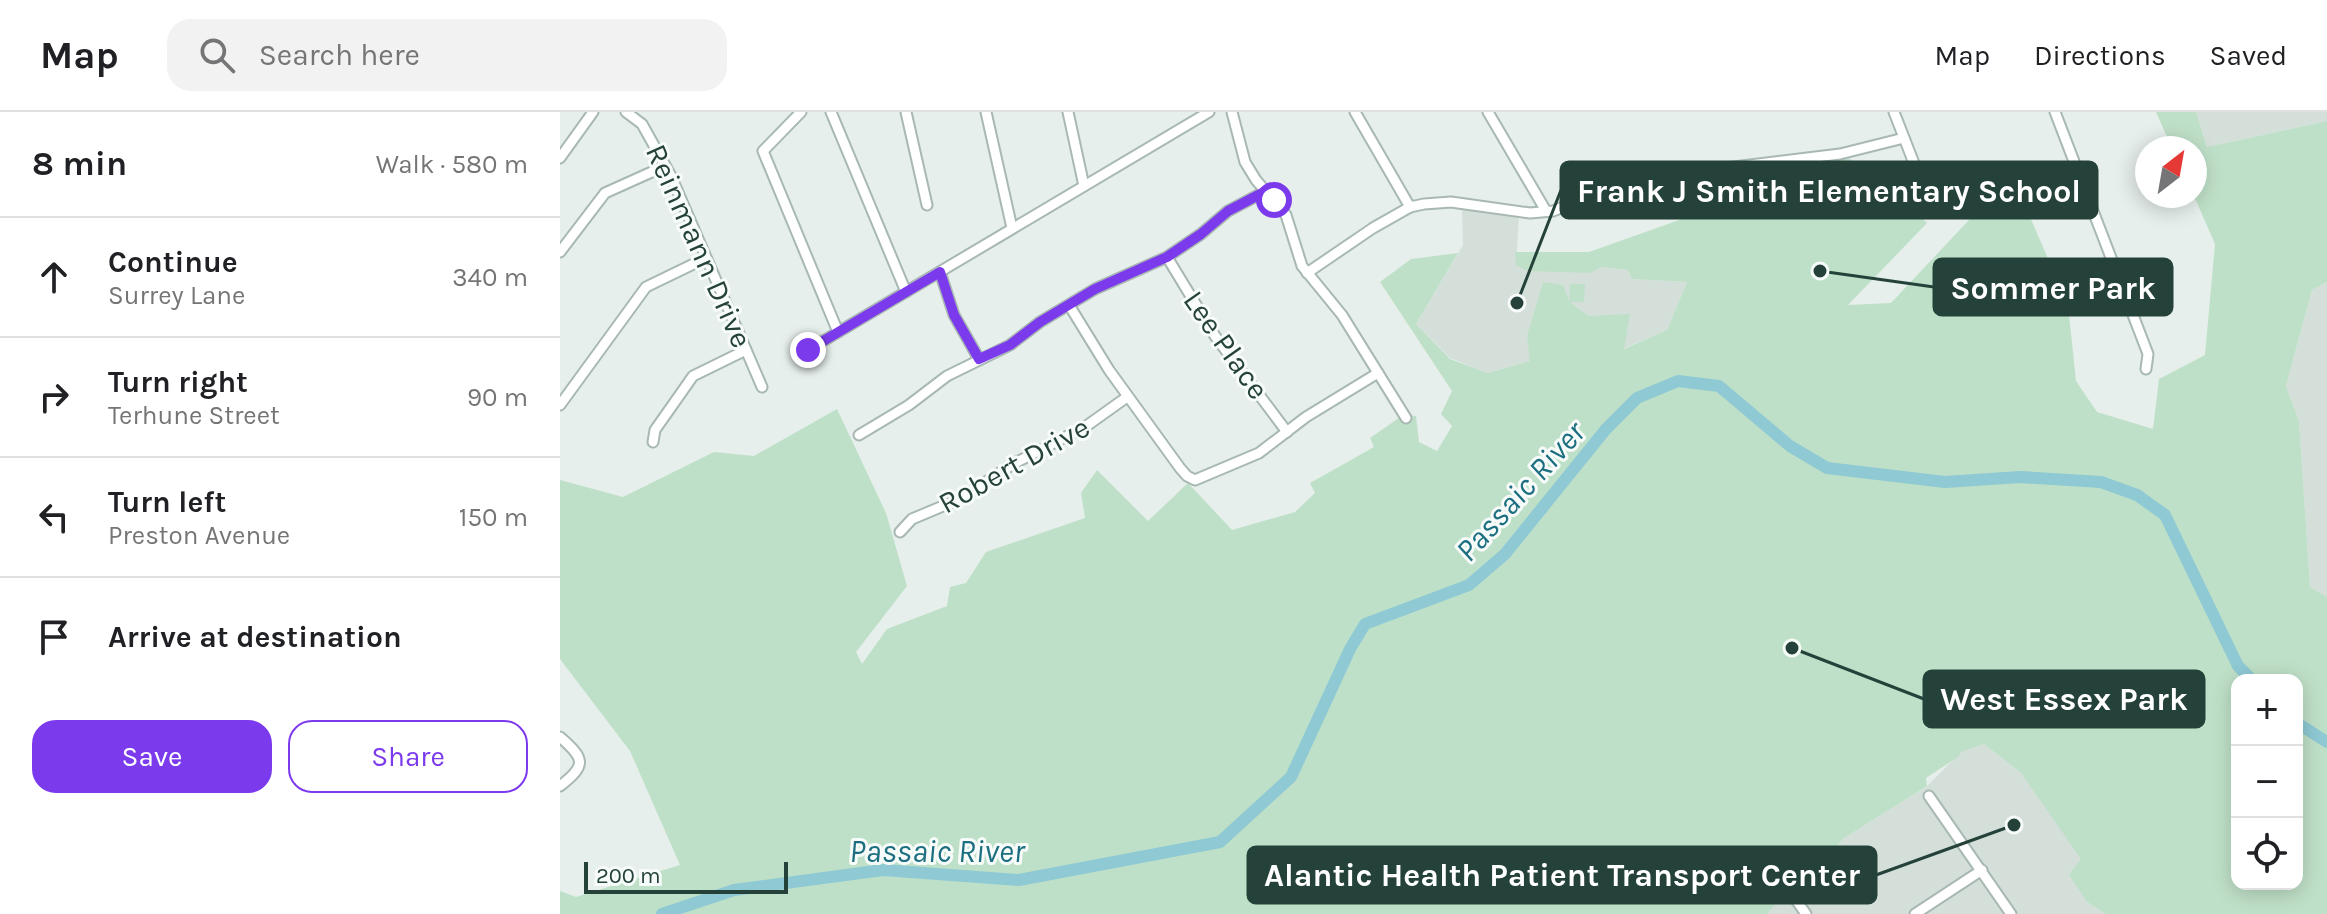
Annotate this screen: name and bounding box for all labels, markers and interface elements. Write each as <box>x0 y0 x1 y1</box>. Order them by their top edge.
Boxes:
search box <box>167 19 727 91</box>
text: Map <box>40 33 119 78</box>
icon: search <box>195 33 239 77</box>
text: Search here <box>259 37 420 73</box>
text: Map <box>1935 39 1990 72</box>
text: Directions <box>2034 39 2166 72</box>
text: Saved <box>2210 39 2287 72</box>
north arrow <box>2135 136 2207 208</box>
street label: Reinmann Drive <box>638 139 760 353</box>
text: 8 min <box>32 144 127 184</box>
text: Walk · 580 m <box>376 149 528 180</box>
callout: Frank J Smith Elementary School <box>1561 162 2097 218</box>
text: Frank J Smith Elementary School <box>1577 173 2081 210</box>
route start <box>1256 182 1292 218</box>
text: Continue <box>108 244 238 280</box>
icon: ahead <box>32 255 76 299</box>
callout: Sommer Park <box>1934 259 2172 315</box>
text: 340 m <box>452 262 528 293</box>
text: Sommer Park <box>1950 270 2156 307</box>
text: Surrey Lane <box>108 280 245 311</box>
street label: Lee Place <box>1176 284 1276 406</box>
route end <box>790 332 826 368</box>
text: Turn right <box>108 364 248 400</box>
icon: right <box>32 375 76 419</box>
text: 90 m <box>467 382 528 413</box>
text: Terhune Street <box>108 400 280 431</box>
street label: Robert Drive <box>932 409 1096 521</box>
water label: Passaic River <box>1448 413 1593 569</box>
text: Turn left <box>108 484 226 520</box>
icon: left <box>32 495 76 539</box>
text: 150 m <box>459 502 528 533</box>
text: Preston Avenue <box>108 520 290 551</box>
icon: arrive <box>32 615 76 659</box>
text: Arrive at destination <box>108 619 402 655</box>
callout: West Essex Park <box>1924 671 2204 727</box>
map controls <box>2231 674 2303 890</box>
button: + <box>2231 674 2303 746</box>
text: West Essex Park <box>1940 681 2188 718</box>
button: Save <box>32 720 272 793</box>
button: Share <box>288 720 528 793</box>
button: − <box>2231 746 2303 818</box>
button: locate <box>2231 818 2303 890</box>
water label: Passaic River <box>849 833 1026 870</box>
callout: Alantic Health Patient Transport Center <box>1248 847 1876 903</box>
text: Alantic Health Patient Transport Center <box>1264 857 1860 894</box>
scale bar <box>584 858 788 894</box>
text: 200 m <box>596 863 661 889</box>

